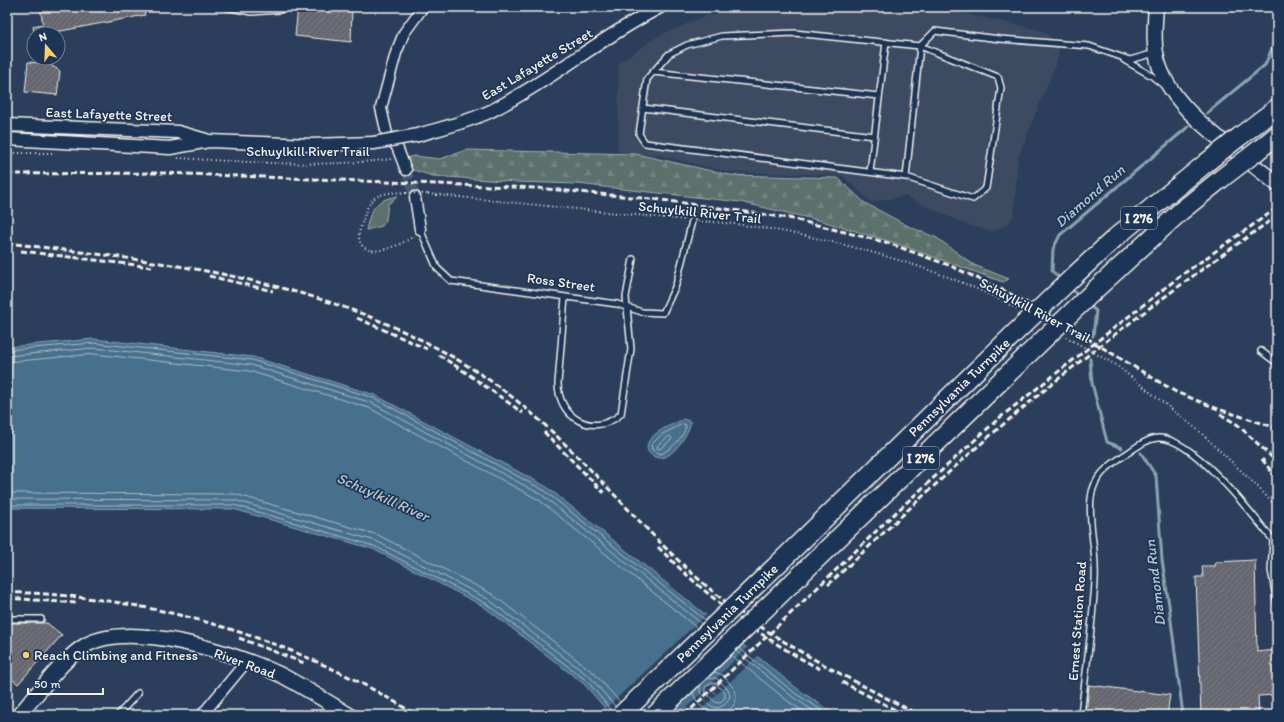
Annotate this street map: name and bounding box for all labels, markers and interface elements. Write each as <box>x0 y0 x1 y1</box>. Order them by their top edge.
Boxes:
street label: East Lafayette Street <box>479 25 596 104</box>
north arrow <box>26 26 66 66</box>
text: N <box>37 30 49 44</box>
street label: East Lafayette Street <box>45 104 173 125</box>
street label: Schuylkill River Trail <box>246 143 370 160</box>
water label: Diamond Run <box>1051 160 1129 231</box>
street label: Schuylkill River Trail <box>638 198 762 227</box>
road number: I 276 <box>1121 207 1157 229</box>
street label: Ross Street <box>526 269 596 296</box>
street label: Schuylkill River Trail <box>976 274 1093 347</box>
street label: Pennsylvania Turnpike <box>905 334 1014 440</box>
road number: I 276 <box>903 447 939 469</box>
water label: Schuylkill River <box>334 469 434 526</box>
water label: Diamond Run <box>1141 538 1169 627</box>
street label: Pennsylvania Turnpike <box>673 560 782 666</box>
street label: Ernest Station Road <box>1065 560 1090 681</box>
street label: River Road <box>212 644 278 683</box>
place label: Reach Climbing and Fitness <box>34 647 198 664</box>
marker: Reach Climbing and Fitness <box>21 650 31 660</box>
scale bar <box>28 670 103 696</box>
text: 50 m <box>34 677 60 691</box>

